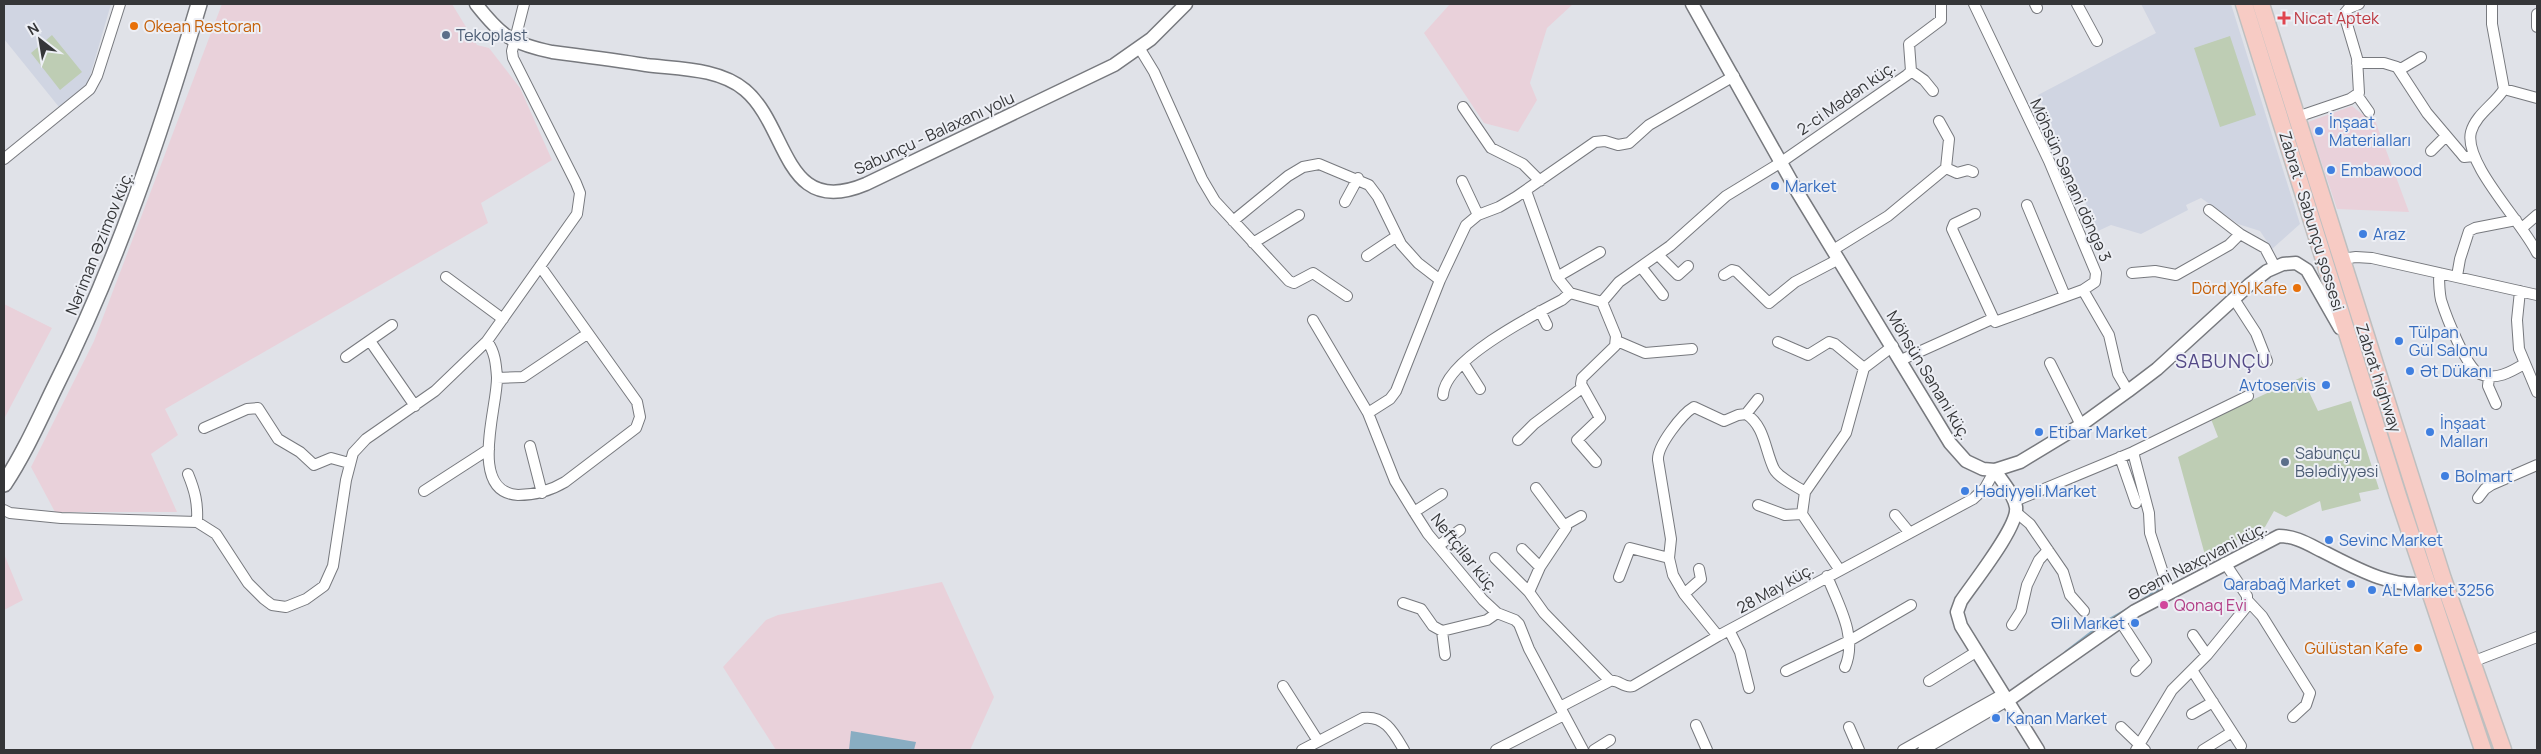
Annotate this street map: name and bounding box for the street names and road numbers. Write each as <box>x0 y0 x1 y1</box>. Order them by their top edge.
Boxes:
street label: 2-ci Mədən küç. <box>1792 56 1900 140</box>
street label: Sabunçu - Balaxanı yolu <box>850 86 1018 180</box>
street label: Möhsün Sənani döngə 3 <box>2025 95 2117 265</box>
street label: Zabrat - Sabunçu şossesi <box>2274 128 2350 314</box>
street label: Nəriman Əzimov küç. <box>60 168 138 318</box>
street label: Möhsün Sənani küç. <box>1882 306 1976 444</box>
street label: Zabrat highway <box>2351 321 2407 436</box>
street label: Neftçilər küç. <box>1426 509 1504 597</box>
street label: Əcəmi Naxçıvani küç. <box>2123 516 2271 606</box>
street label: 28 May küç. <box>1732 558 1818 618</box>

